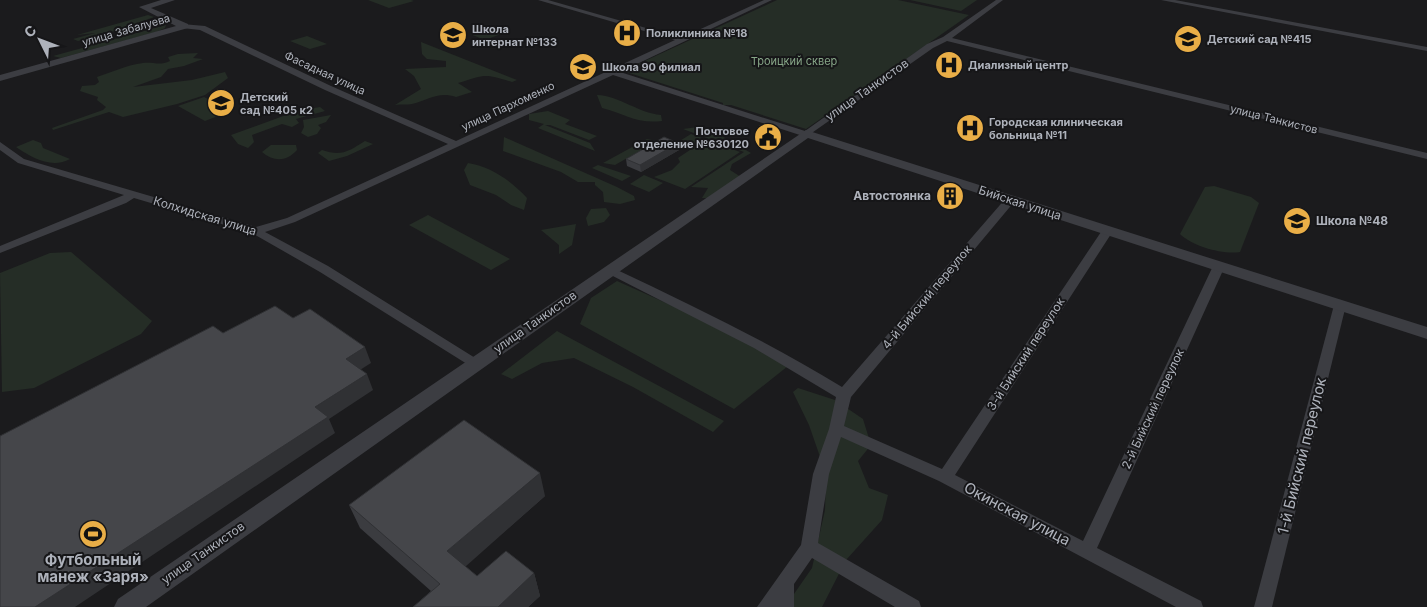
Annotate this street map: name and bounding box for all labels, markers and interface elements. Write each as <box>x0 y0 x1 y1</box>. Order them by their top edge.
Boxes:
street label: улица Забалуева <box>80 11 172 49</box>
north arrow <box>15 15 65 65</box>
hospital icon: Поликлиника №18 <box>612 18 642 48</box>
school or university icon: Школа интернат №133 <box>438 20 468 50</box>
text: С <box>20 21 40 41</box>
place label: Школа интернат №133 <box>472 22 557 49</box>
school or university icon: Детский сад №415 <box>1173 24 1203 54</box>
place label: Поликлиника №18 <box>646 26 748 40</box>
place label: Детский сад №415 <box>1207 32 1311 46</box>
street label: Фасадная улица <box>282 48 368 98</box>
hospital icon: Диализный центр <box>934 50 964 80</box>
school or university icon: Школа 90 филиал <box>568 52 598 82</box>
park label: Троицкий сквер <box>751 54 838 68</box>
street label: улица Танкистов <box>822 55 911 124</box>
place label: Диализный центр <box>968 58 1068 72</box>
place label: Школа 90 филиал <box>602 60 701 74</box>
street label: улица Пархоменко <box>459 78 557 134</box>
school or university icon: Детский сад №405 к2 <box>206 88 236 118</box>
place label: Детский сад №405 к2 <box>240 90 313 117</box>
street label: улица Танкистов <box>1229 101 1319 137</box>
hospital icon: Городская клиническая больница №11 <box>955 113 985 143</box>
place label: Городская клиническая больница №11 <box>989 115 1123 142</box>
public building icon: Почтовое отделение №630120 <box>753 122 783 152</box>
place label: Почтовое отделение №630120 <box>634 124 749 151</box>
building icon: Автостоянка <box>935 181 965 211</box>
street label: Бийская улица <box>977 182 1063 223</box>
place label: Автостоянка <box>853 188 931 203</box>
street label: Колхидская улица <box>152 193 259 238</box>
school or university icon: Школа №48 <box>1282 206 1312 236</box>
place label: Школа №48 <box>1316 213 1388 228</box>
street label: 4-й Бийский переулок <box>879 241 975 352</box>
street label: улица Танкистов <box>490 287 579 356</box>
street label: 3-й Бийский переулок <box>984 294 1068 413</box>
street label: 2-й Бийский переулок <box>1118 346 1187 471</box>
street label: 1-й Бийский переулок <box>1273 376 1330 536</box>
street label: Окинская улица <box>961 478 1074 550</box>
street label: улица Танкистов <box>158 518 247 587</box>
sports icon: Футбольный манеж «Заря» <box>78 519 108 549</box>
place label: Футбольный манеж «Заря» <box>37 550 149 586</box>

